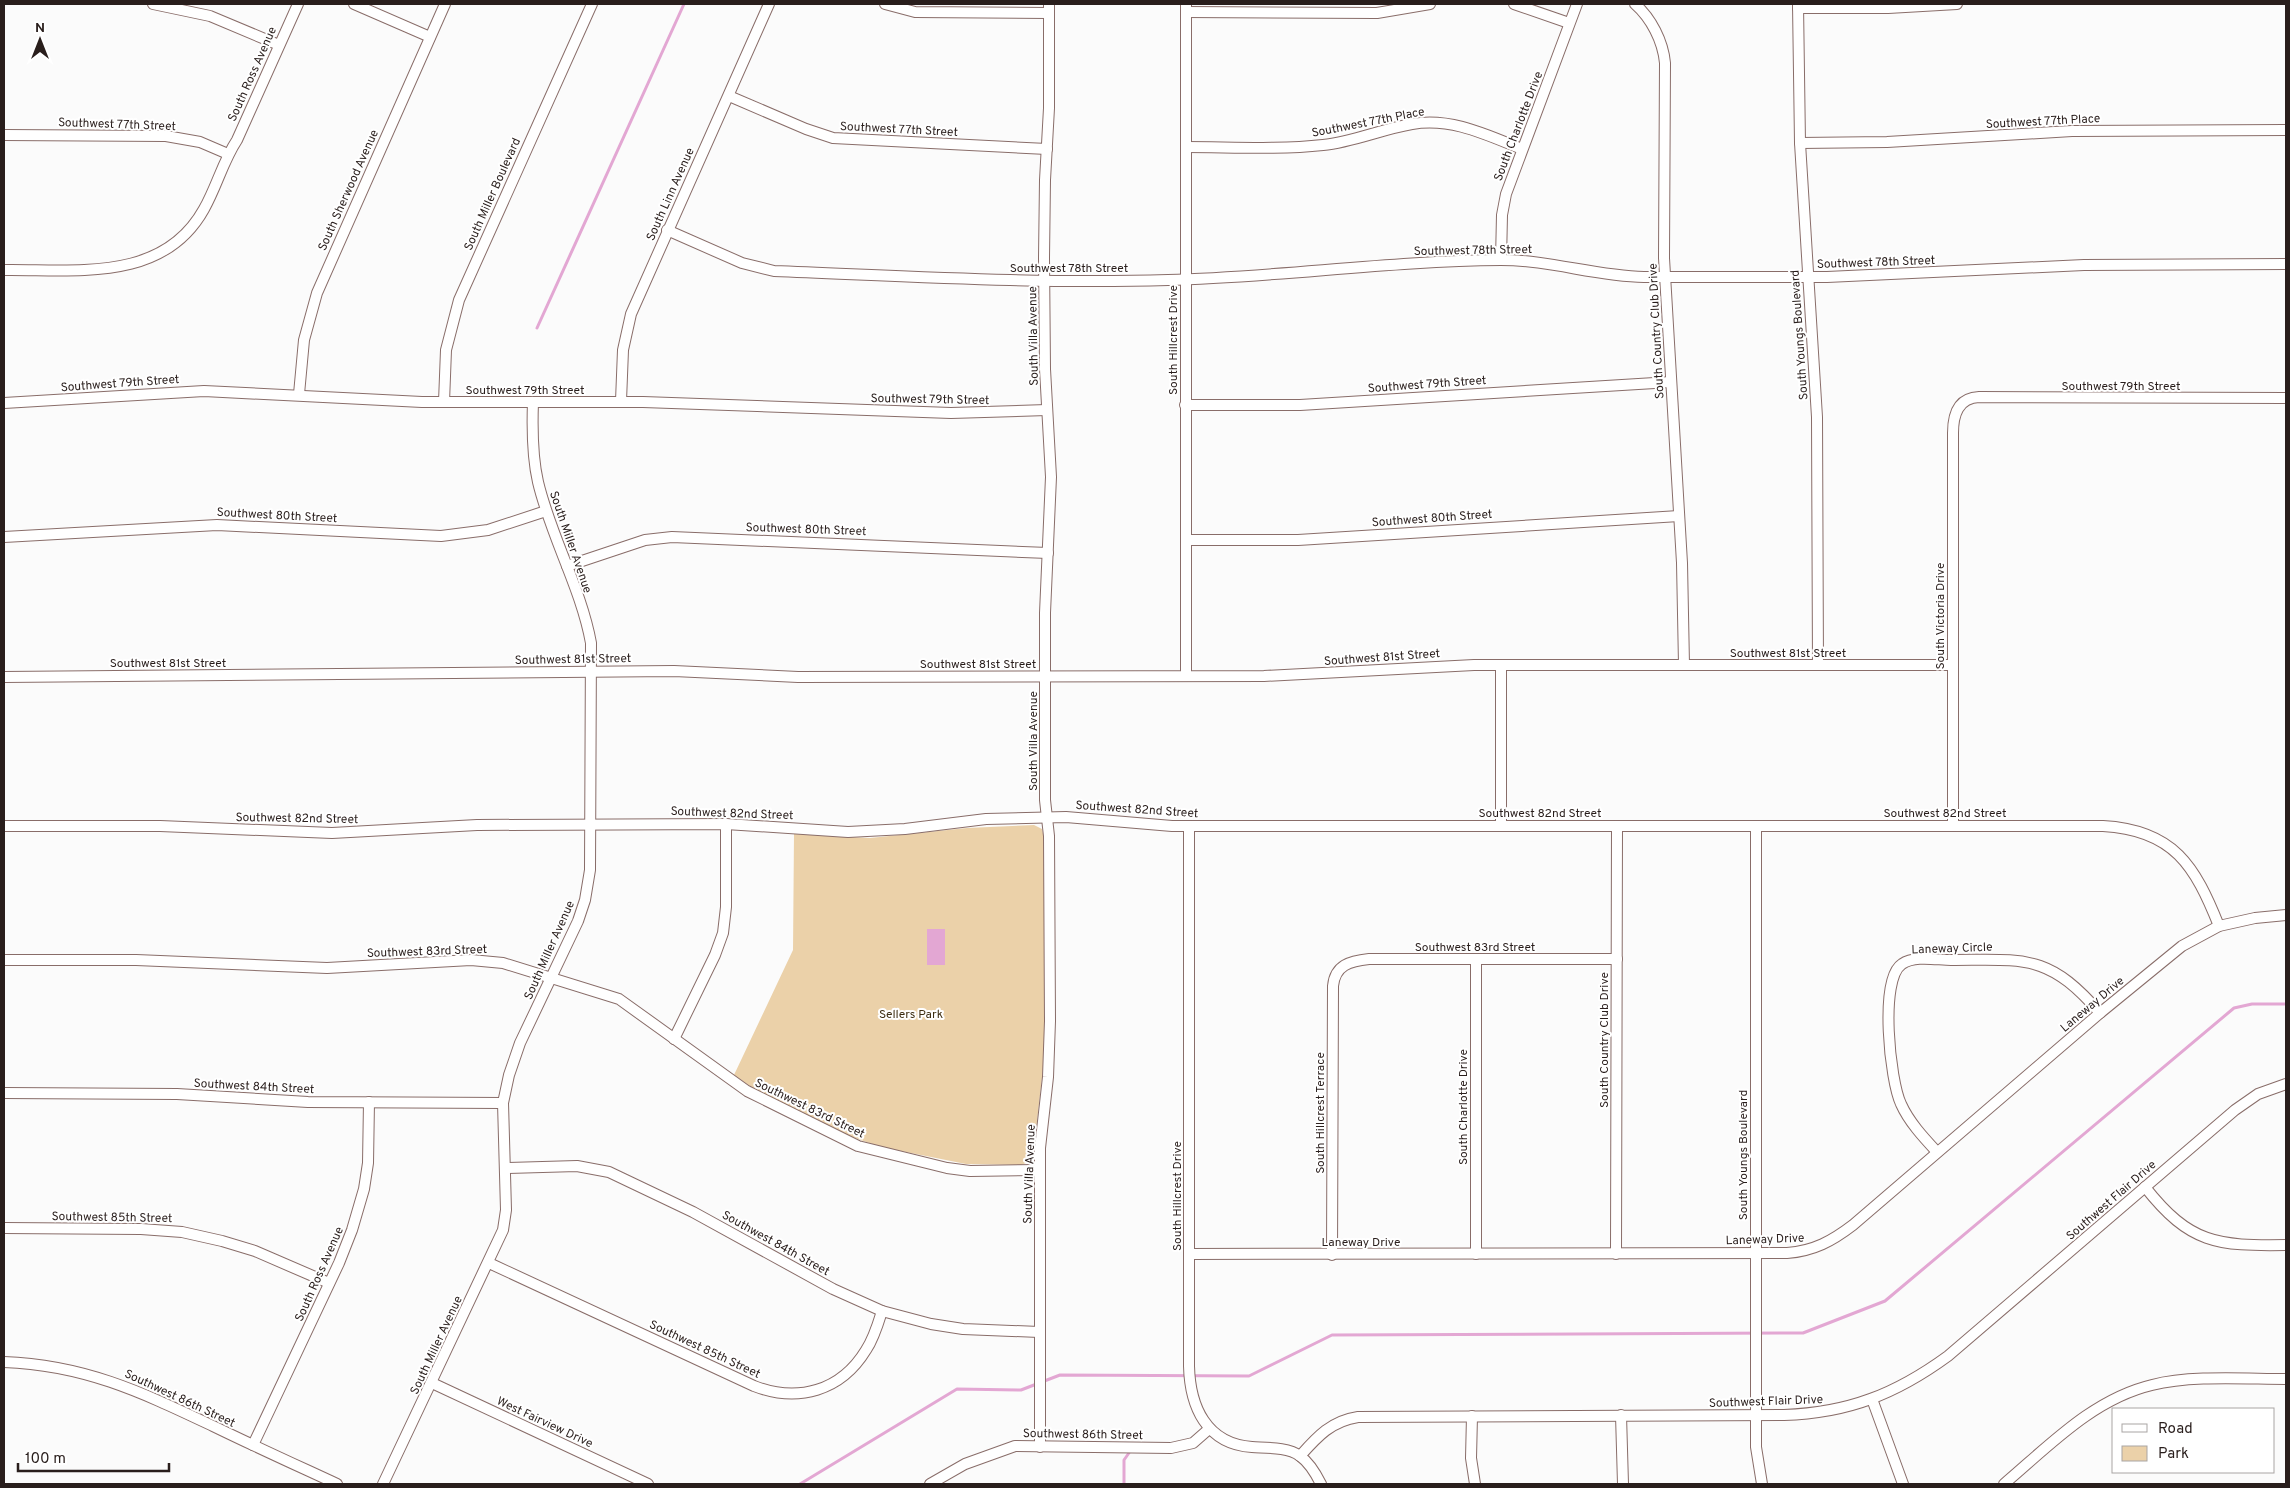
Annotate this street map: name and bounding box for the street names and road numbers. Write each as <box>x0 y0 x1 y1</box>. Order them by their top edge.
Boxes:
street label: South Ross Avenue <box>225 24 281 124</box>
street label: South Charlotte Drive <box>1491 69 1547 183</box>
street label: Southwest 77th Place <box>1310 104 1426 142</box>
street label: Southwest 77th Place <box>1985 111 2101 133</box>
street label: Southwest 77th Street <box>58 115 176 135</box>
street label: Southwest 77th Street <box>840 119 958 141</box>
street label: South Sherwood Avenue <box>315 127 383 254</box>
street label: South Miller Boulevard <box>461 136 525 253</box>
street label: South Linn Avenue <box>643 145 699 243</box>
street label: Southwest 78th Street <box>1414 242 1532 260</box>
street label: Southwest 78th Street <box>1817 253 1936 273</box>
street label: Southwest 78th Street <box>1010 261 1128 277</box>
street label: South Country Club Drive <box>1645 263 1669 399</box>
street label: South Youngs Boulevard <box>1787 269 1813 400</box>
street label: South Hillcrest Drive <box>1166 285 1182 395</box>
street label: South Villa Avenue <box>1025 286 1043 386</box>
street label: Southwest 79th Street <box>60 372 180 396</box>
street label: Southwest 79th Street <box>1367 373 1487 397</box>
street label: Southwest 79th Street <box>2062 379 2180 395</box>
street label: Southwest 79th Street <box>466 383 584 399</box>
street label: Southwest 79th Street <box>870 391 990 409</box>
street label: South Miller Avenue <box>545 489 595 596</box>
street label: Southwest 80th Street <box>216 505 338 527</box>
street label: Southwest 80th Street <box>1371 507 1493 531</box>
street label: Southwest 80th Street <box>745 520 867 540</box>
street label: South Victoria Drive <box>1933 563 1949 669</box>
street label: Southwest 81st Street <box>1323 646 1441 670</box>
street label: Southwest 81st Street <box>1730 646 1846 662</box>
street label: Southwest 81st Street <box>515 651 631 669</box>
street label: Southwest 81st Street <box>110 656 226 672</box>
street label: Southwest 81st Street <box>920 657 1036 673</box>
street label: South Villa Avenue <box>1026 691 1042 791</box>
street label: Southwest 82nd Street <box>1075 798 1199 822</box>
street label: Southwest 82nd Street <box>670 804 794 824</box>
street label: Southwest 82nd Street <box>1479 806 1602 822</box>
street label: Southwest 82nd Street <box>1884 806 2007 822</box>
street label: Southwest 82nd Street <box>235 810 359 828</box>
street label: South Miller Avenue <box>521 898 579 1003</box>
street label: Southwest 83rd Street <box>1415 940 1535 956</box>
street label: Laneway Circle <box>1911 940 1993 958</box>
street label: Southwest 83rd Street <box>367 942 488 962</box>
street label: South Country Club Drive <box>1597 972 1613 1108</box>
street label: Laneway Drive <box>2057 973 2128 1036</box>
street label: South Charlotte Drive <box>1456 1049 1472 1165</box>
street label: South Hillcrest Terrace <box>1313 1052 1329 1174</box>
street label: Southwest 83rd Street <box>752 1075 867 1143</box>
street label: Southwest 84th Street <box>193 1076 315 1098</box>
street label: South Youngs Boulevard <box>1736 1090 1752 1220</box>
street label: South Villa Avenue <box>1020 1124 1040 1224</box>
street label: South Hillcrest Drive <box>1170 1141 1186 1251</box>
street label: Southwest Flair Drive <box>2063 1157 2160 1244</box>
street label: Southwest 84th Street <box>719 1208 832 1280</box>
street label: Southwest 85th Street <box>51 1209 172 1227</box>
street label: South Ross Avenue <box>292 1224 348 1324</box>
street label: Laneway Drive <box>1725 1231 1805 1249</box>
street label: Laneway Drive <box>1322 1235 1400 1251</box>
street label: South Miller Avenue <box>407 1294 467 1397</box>
street label: Southwest 85th Street <box>646 1317 763 1383</box>
street label: Southwest 86th Street <box>122 1366 238 1432</box>
street label: Southwest Flair Drive <box>1709 1392 1823 1412</box>
street label: West Fairview Drive <box>494 1394 595 1452</box>
street label: Southwest 86th Street <box>1023 1426 1143 1444</box>

